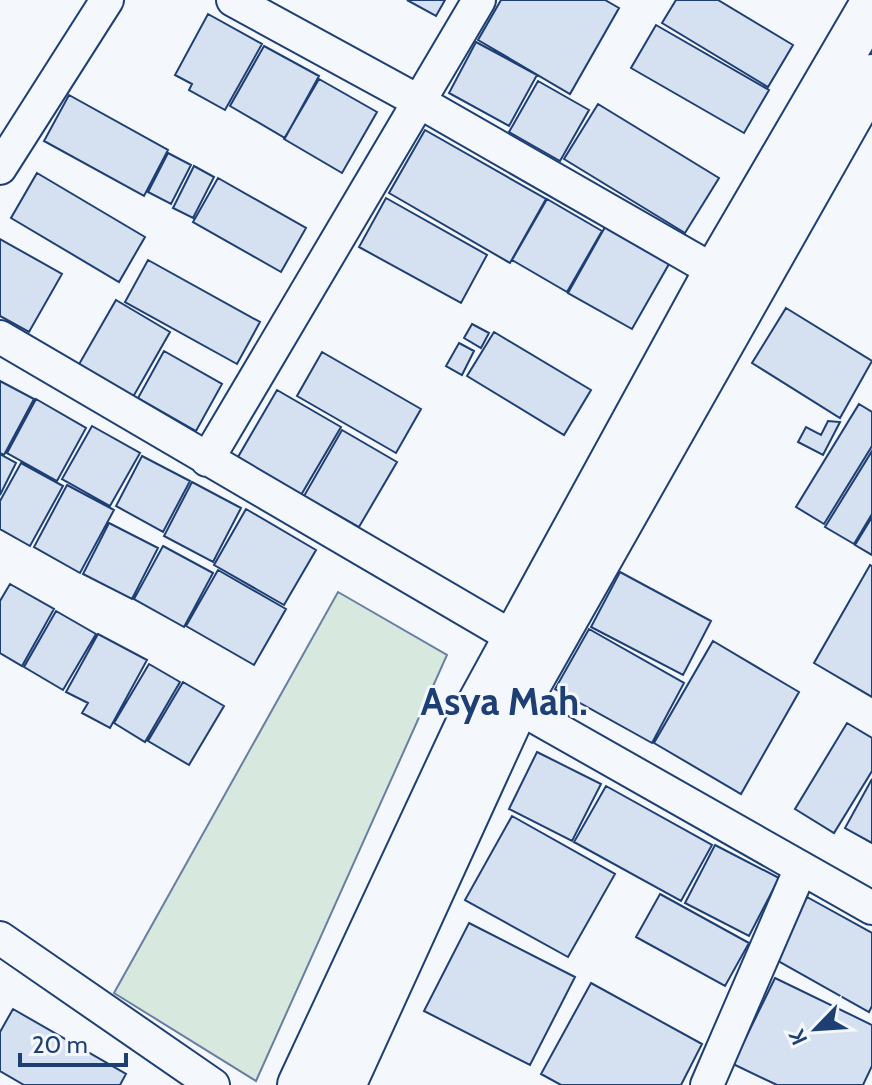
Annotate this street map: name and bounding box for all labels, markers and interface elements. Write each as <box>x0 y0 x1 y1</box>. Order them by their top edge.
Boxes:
district label: Asya Mah. <box>420 678 588 725</box>
north arrow <box>776 989 856 1069</box>
scale bar <box>20 1017 126 1067</box>
text: K <box>783 1025 813 1049</box>
text: 20 m <box>32 1030 88 1059</box>

